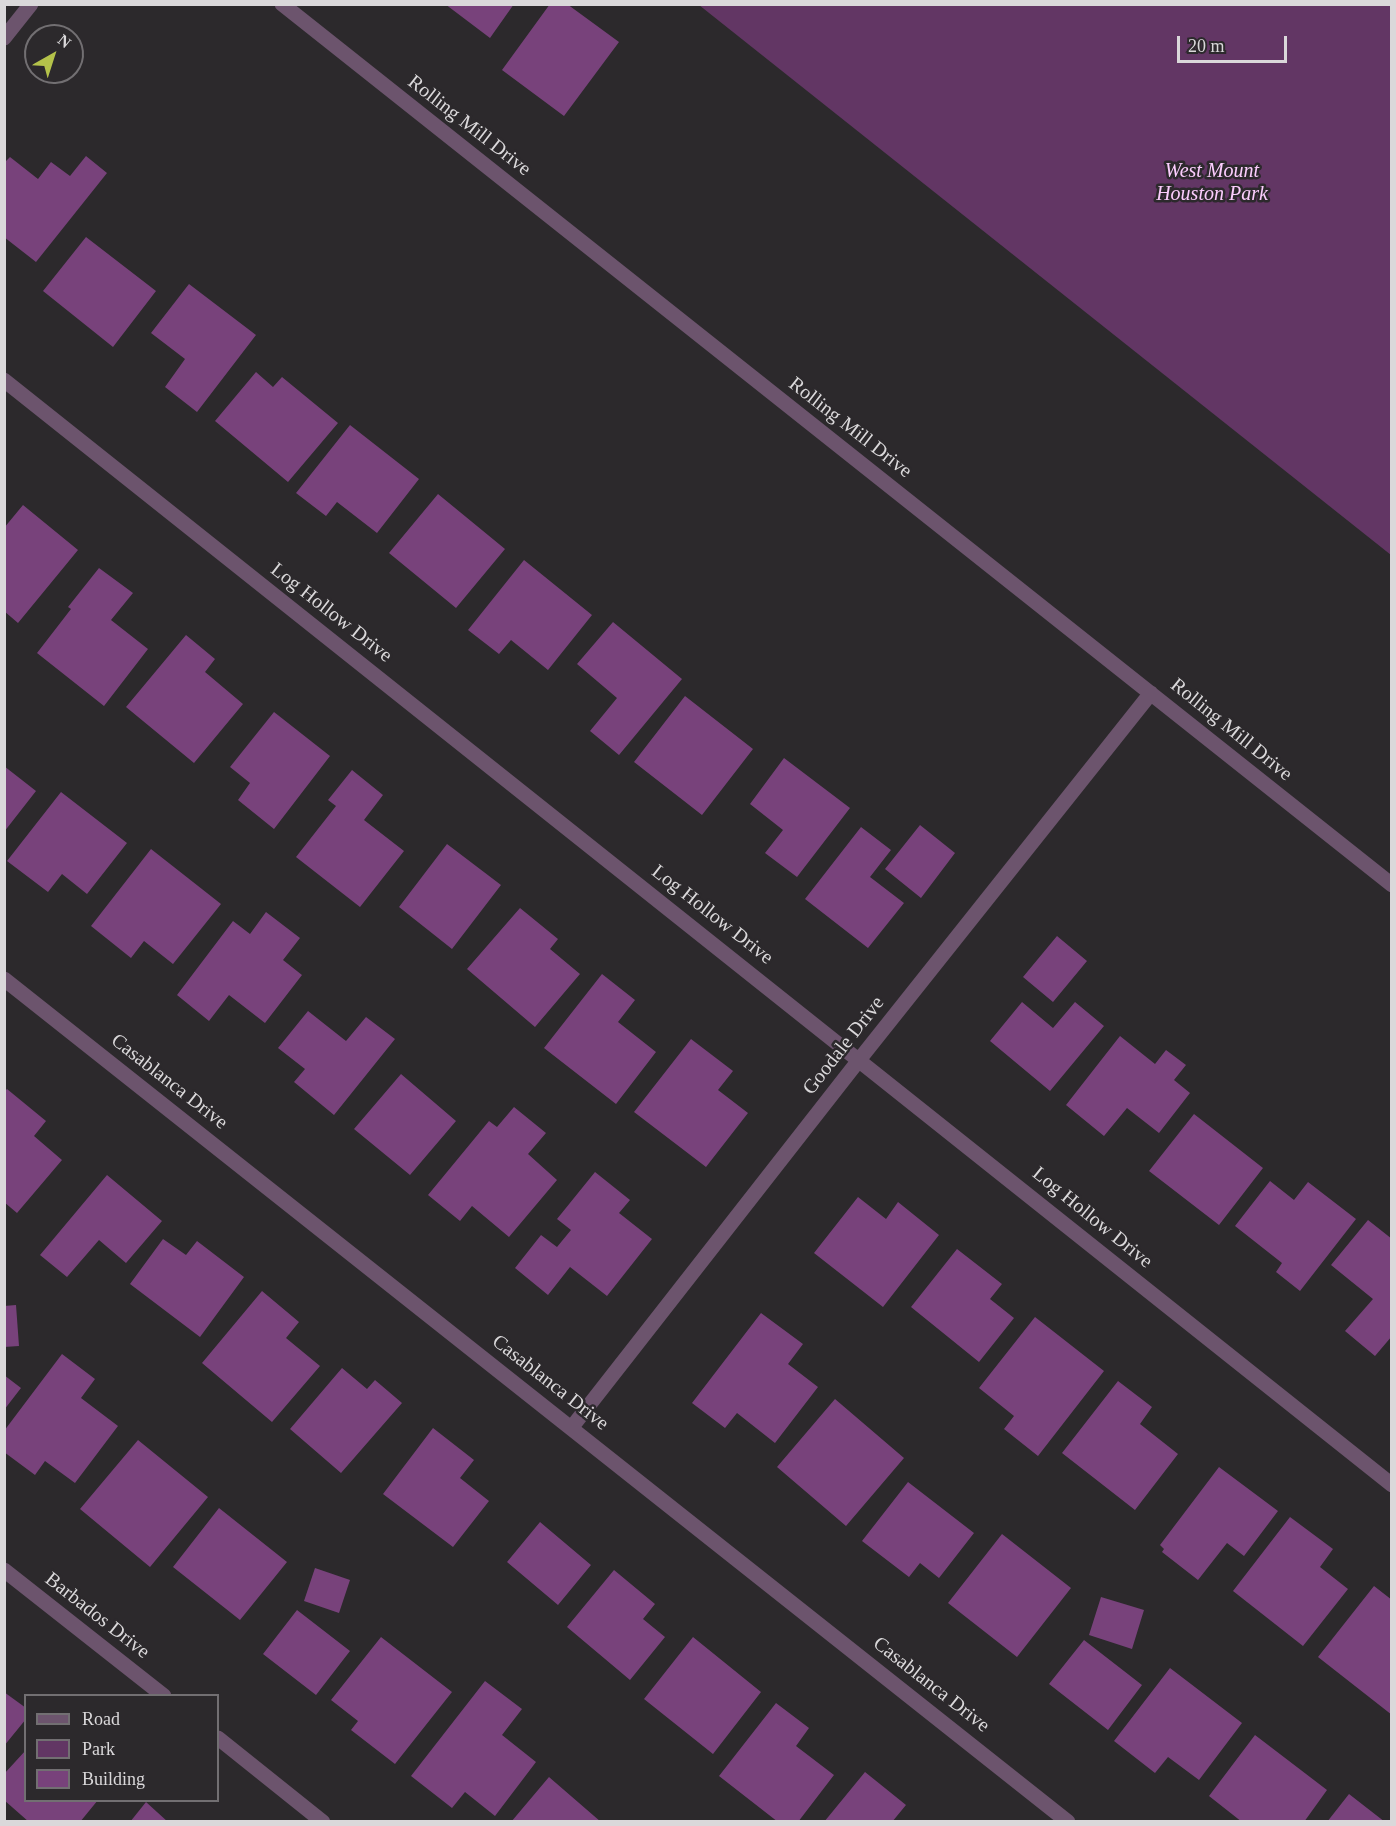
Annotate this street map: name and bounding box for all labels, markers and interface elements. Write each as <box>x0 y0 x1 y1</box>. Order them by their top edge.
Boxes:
north arrow <box>24 24 84 84</box>
scale bar <box>1180 24 1290 62</box>
text: N <box>55 31 74 51</box>
text: 20 m <box>1188 36 1225 56</box>
street label: Rolling Mill Drive <box>403 70 535 182</box>
park label: West Mount Houston Park <box>1156 160 1268 207</box>
street label: Rolling Mill Drive <box>784 372 916 484</box>
street label: Log Hollow Drive <box>265 558 397 668</box>
street label: Rolling Mill Drive <box>1165 673 1297 787</box>
street label: Log Hollow Drive <box>646 860 778 970</box>
street label: Goodale Drive <box>798 992 890 1100</box>
street label: Casablanca Drive <box>106 1029 232 1135</box>
street label: Log Hollow Drive <box>1027 1162 1157 1274</box>
street label: Casablanca Drive <box>487 1330 613 1436</box>
street label: Barbados Drive <box>40 1568 154 1664</box>
street label: Casablanca Drive <box>868 1632 994 1738</box>
legend <box>24 1694 219 1802</box>
text: Road <box>82 1709 120 1729</box>
text: Park <box>82 1739 115 1759</box>
text: Building <box>82 1769 145 1789</box>

